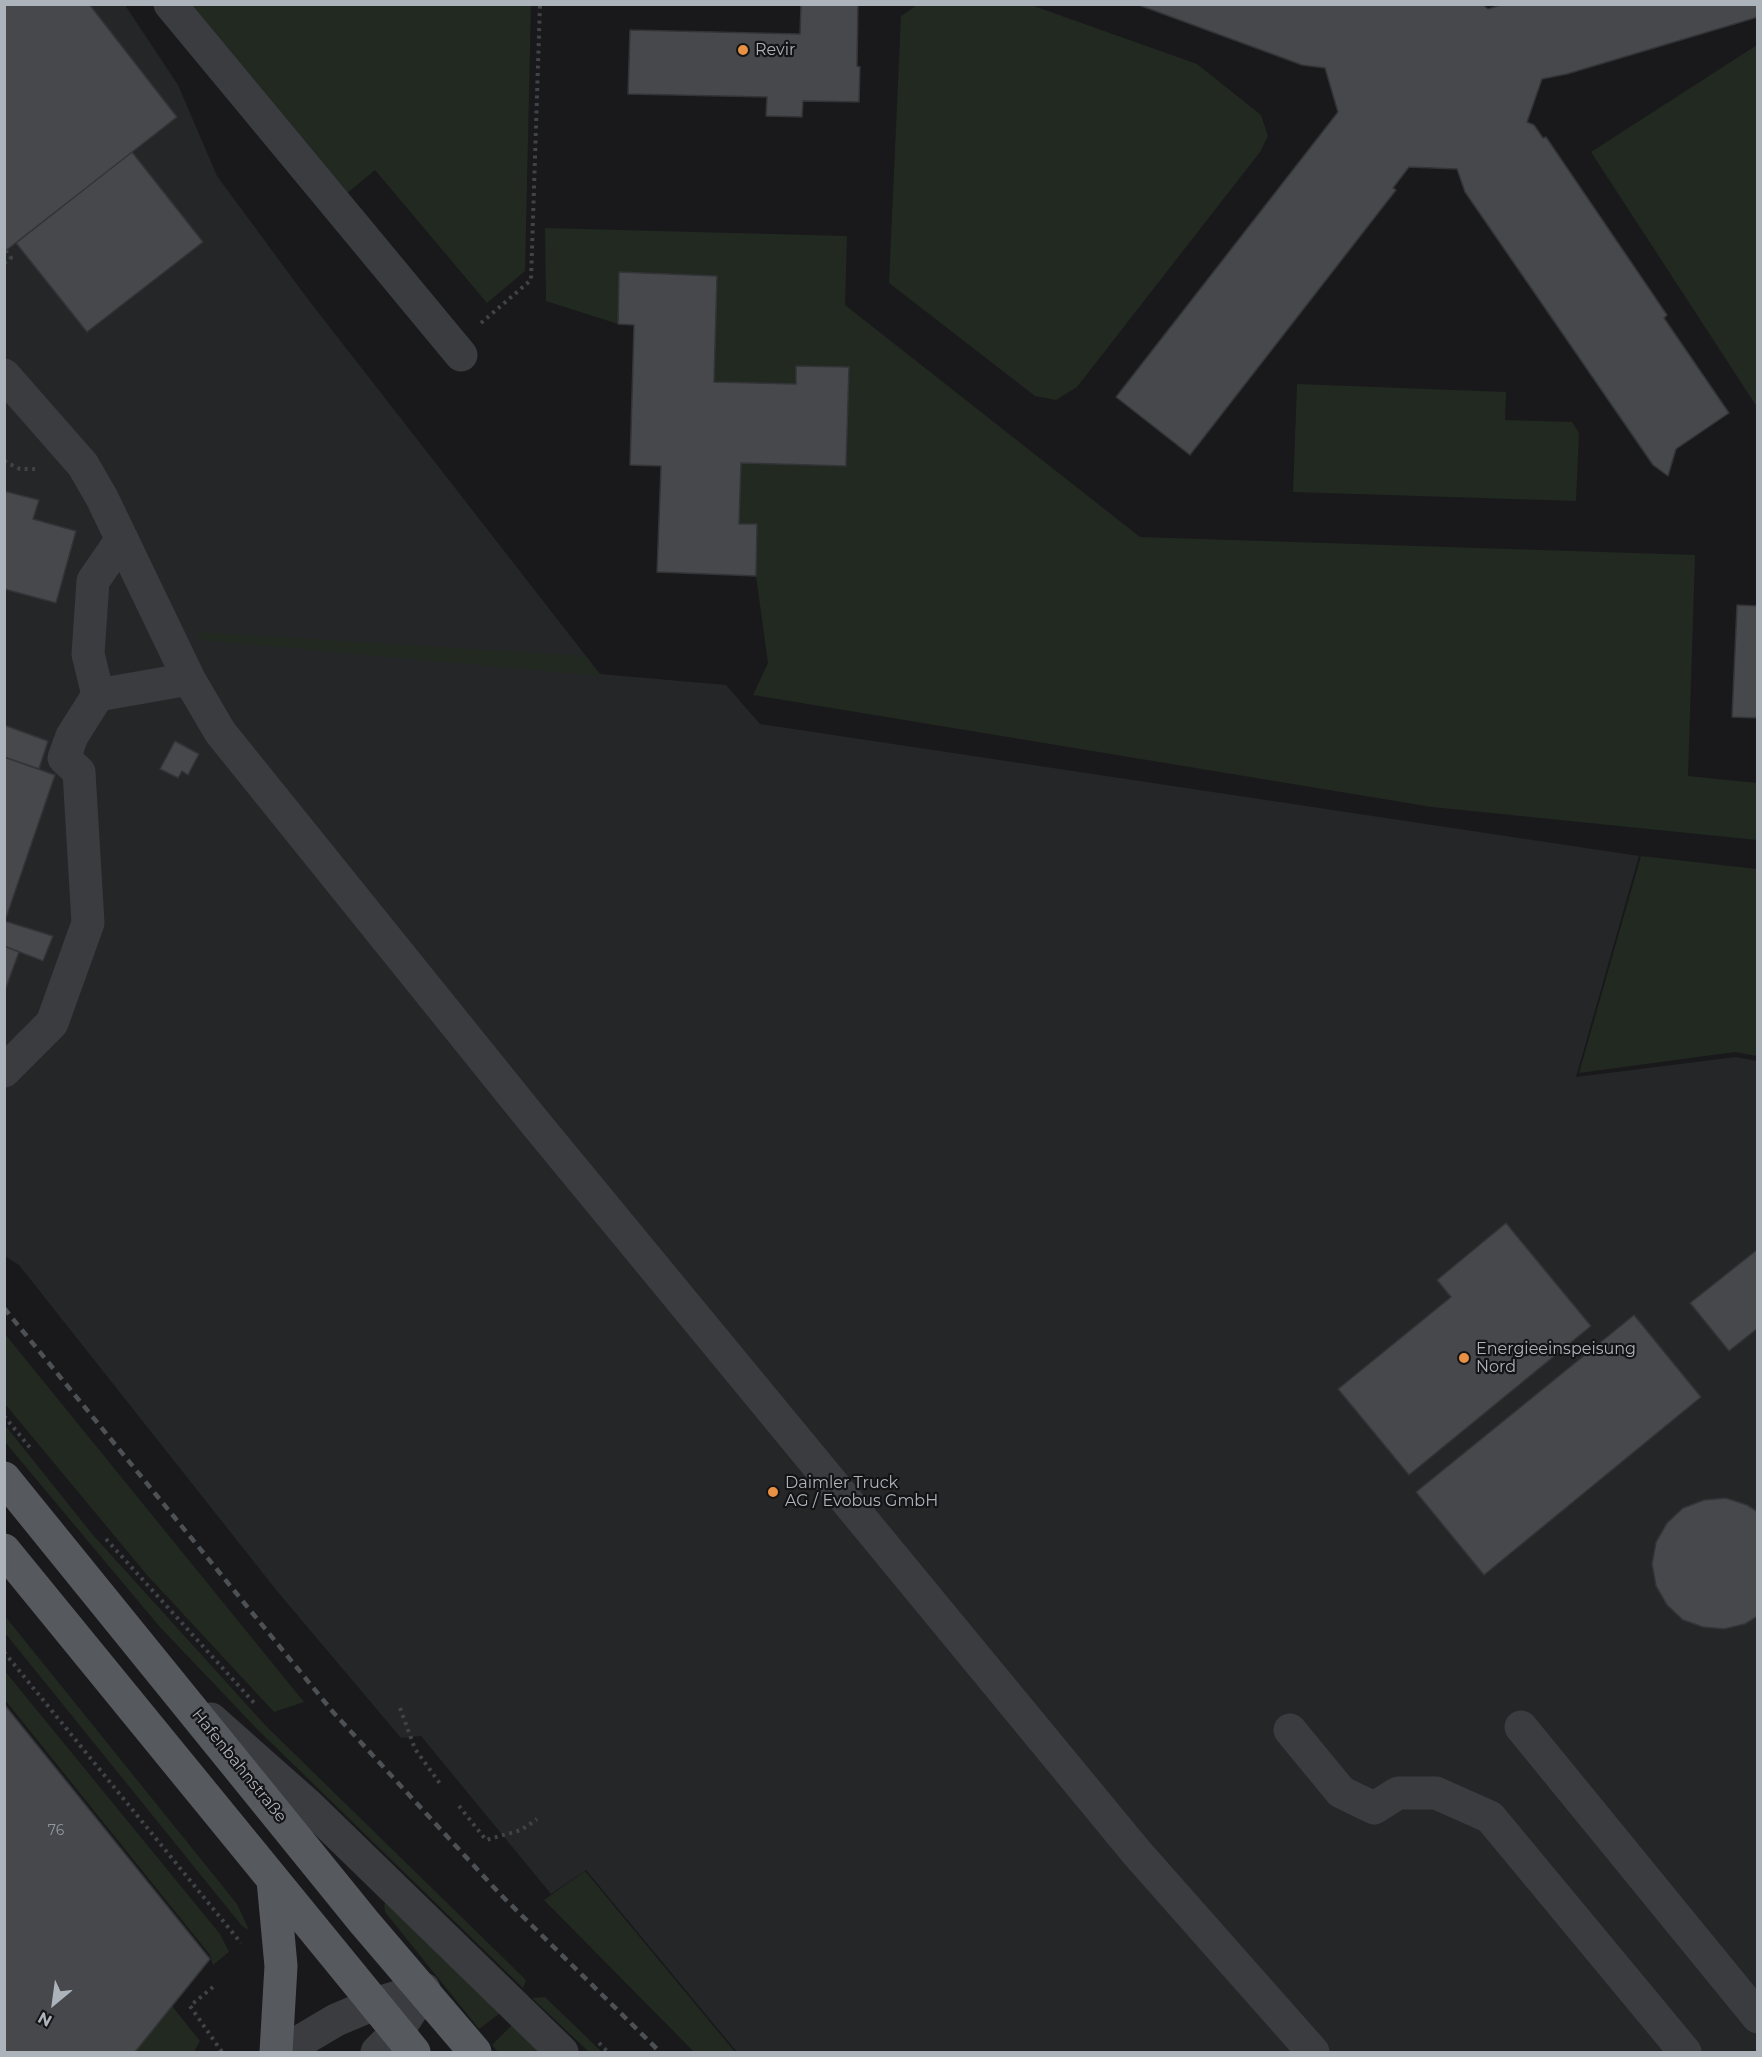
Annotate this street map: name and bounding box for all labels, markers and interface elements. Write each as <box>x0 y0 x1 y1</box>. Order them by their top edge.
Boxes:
place label: Revir <box>755 40 795 60</box>
marker: Revir <box>736 43 750 57</box>
place label: Energieeinspeisung Nord <box>1476 1339 1636 1377</box>
marker: Energieeinspeisung Nord <box>1457 1351 1471 1365</box>
place label: Daimler Truck AG / Evobus GmbH <box>785 1473 938 1511</box>
marker: Daimler Truck AG / Evobus GmbH <box>766 1485 780 1499</box>
street label: Hafenbahnstraße <box>188 1706 290 1826</box>
house number: 76 <box>48 1823 64 1839</box>
north arrow <box>24 1973 84 2033</box>
text: N <box>35 2008 55 2031</box>

